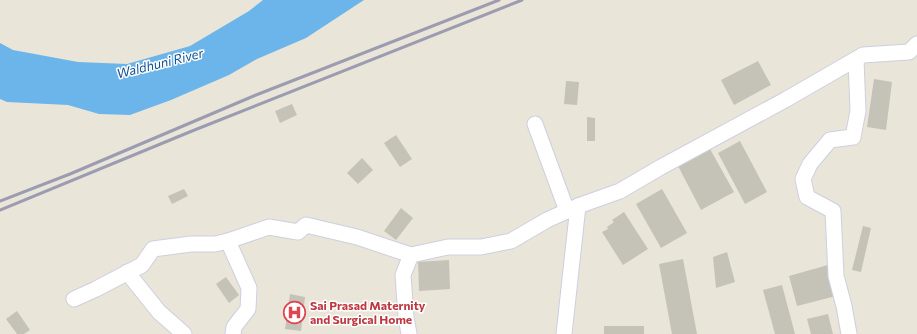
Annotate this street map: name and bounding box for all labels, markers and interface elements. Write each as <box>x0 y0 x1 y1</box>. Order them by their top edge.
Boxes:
water label: Waldhuni River <box>115 44 206 82</box>
place label: Sai Prasad Maternity and Surgical Home <box>310 298 426 326</box>
hospital icon: Sai Prasad Maternity and Surgical Home <box>282 299 308 325</box>

